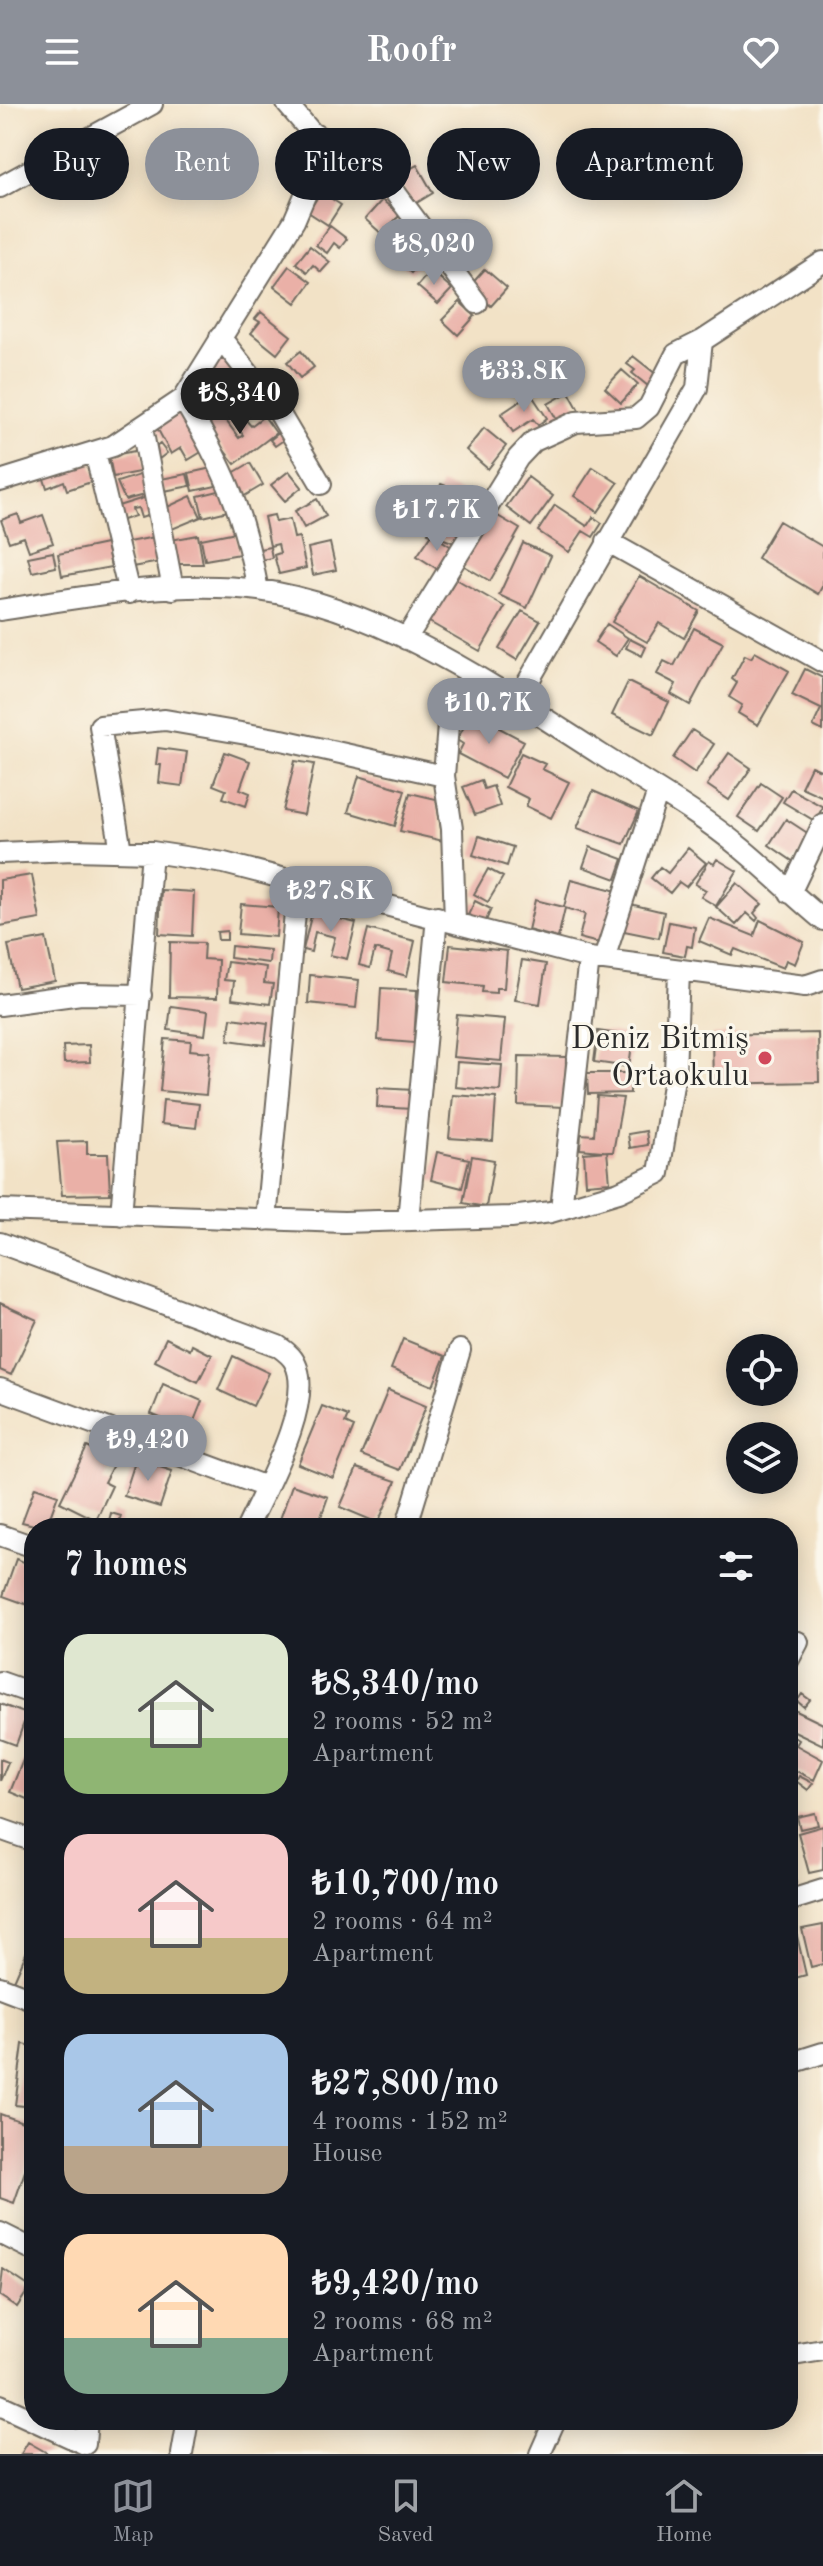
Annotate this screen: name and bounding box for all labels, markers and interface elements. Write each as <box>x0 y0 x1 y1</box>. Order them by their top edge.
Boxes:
icon: menu <box>40 30 84 74</box>
icon: heart <box>739 30 783 74</box>
text: Roofr <box>366 34 457 70</box>
chip: Buy <box>24 128 129 200</box>
chip: Rent <box>145 128 259 200</box>
chip: Filters <box>275 128 411 200</box>
chip: New <box>427 128 540 200</box>
chip: Apartment <box>556 128 743 200</box>
pin: ₺8,020 <box>369 219 499 287</box>
text: ₺8,020 <box>393 232 475 258</box>
pin: ₺33.8K <box>459 346 589 414</box>
text: ₺33.8K <box>480 359 568 385</box>
pin: ₺8,340 <box>175 368 305 436</box>
text: ₺8,340 <box>199 381 281 407</box>
pin: ₺17.7K <box>372 485 502 553</box>
text: ₺17.7K <box>393 498 481 524</box>
pin: ₺10.7K <box>424 678 554 746</box>
text: ₺10.7K <box>445 691 533 717</box>
pin: ₺27.8K <box>266 866 396 934</box>
text: ₺27.8K <box>287 879 375 905</box>
place label: Deniz Bitmiş Ortaokulu <box>571 1024 749 1093</box>
marker: Deniz Bitmiş Ortaokulu <box>756 1049 774 1067</box>
map controls <box>726 1334 798 1494</box>
button: locate <box>726 1334 798 1406</box>
pin: ₺9,420 <box>83 1415 213 1483</box>
button: layers <box>726 1422 798 1494</box>
text: ₺9,420 <box>107 1428 189 1454</box>
icon: filters <box>714 1544 758 1588</box>
text: 7 homes <box>64 1549 187 1583</box>
icon: home <box>128 1666 224 1762</box>
text: ₺8,340/mo <box>312 1668 479 1702</box>
text: 2 rooms · 52 m² <box>312 1709 493 1735</box>
text: Apartment <box>312 1741 434 1767</box>
icon: home <box>128 1866 224 1962</box>
text: ₺10,700/mo <box>312 1868 499 1902</box>
text: 2 rooms · 64 m² <box>312 1909 493 1935</box>
text: Apartment <box>312 1941 434 1967</box>
icon: home <box>128 2066 224 2162</box>
text: ₺27,800/mo <box>312 2068 499 2102</box>
text: 4 rooms · 152 m² <box>312 2109 508 2135</box>
text: House <box>312 2141 383 2167</box>
icon: home <box>128 2266 224 2362</box>
text: ₺9,420/mo <box>312 2268 479 2302</box>
text: 2 rooms · 68 m² <box>312 2309 493 2335</box>
text: Apartment <box>312 2341 434 2367</box>
tab: Map <box>111 2474 155 2549</box>
tab: Saved <box>378 2474 434 2549</box>
tab: Home <box>656 2474 712 2549</box>

